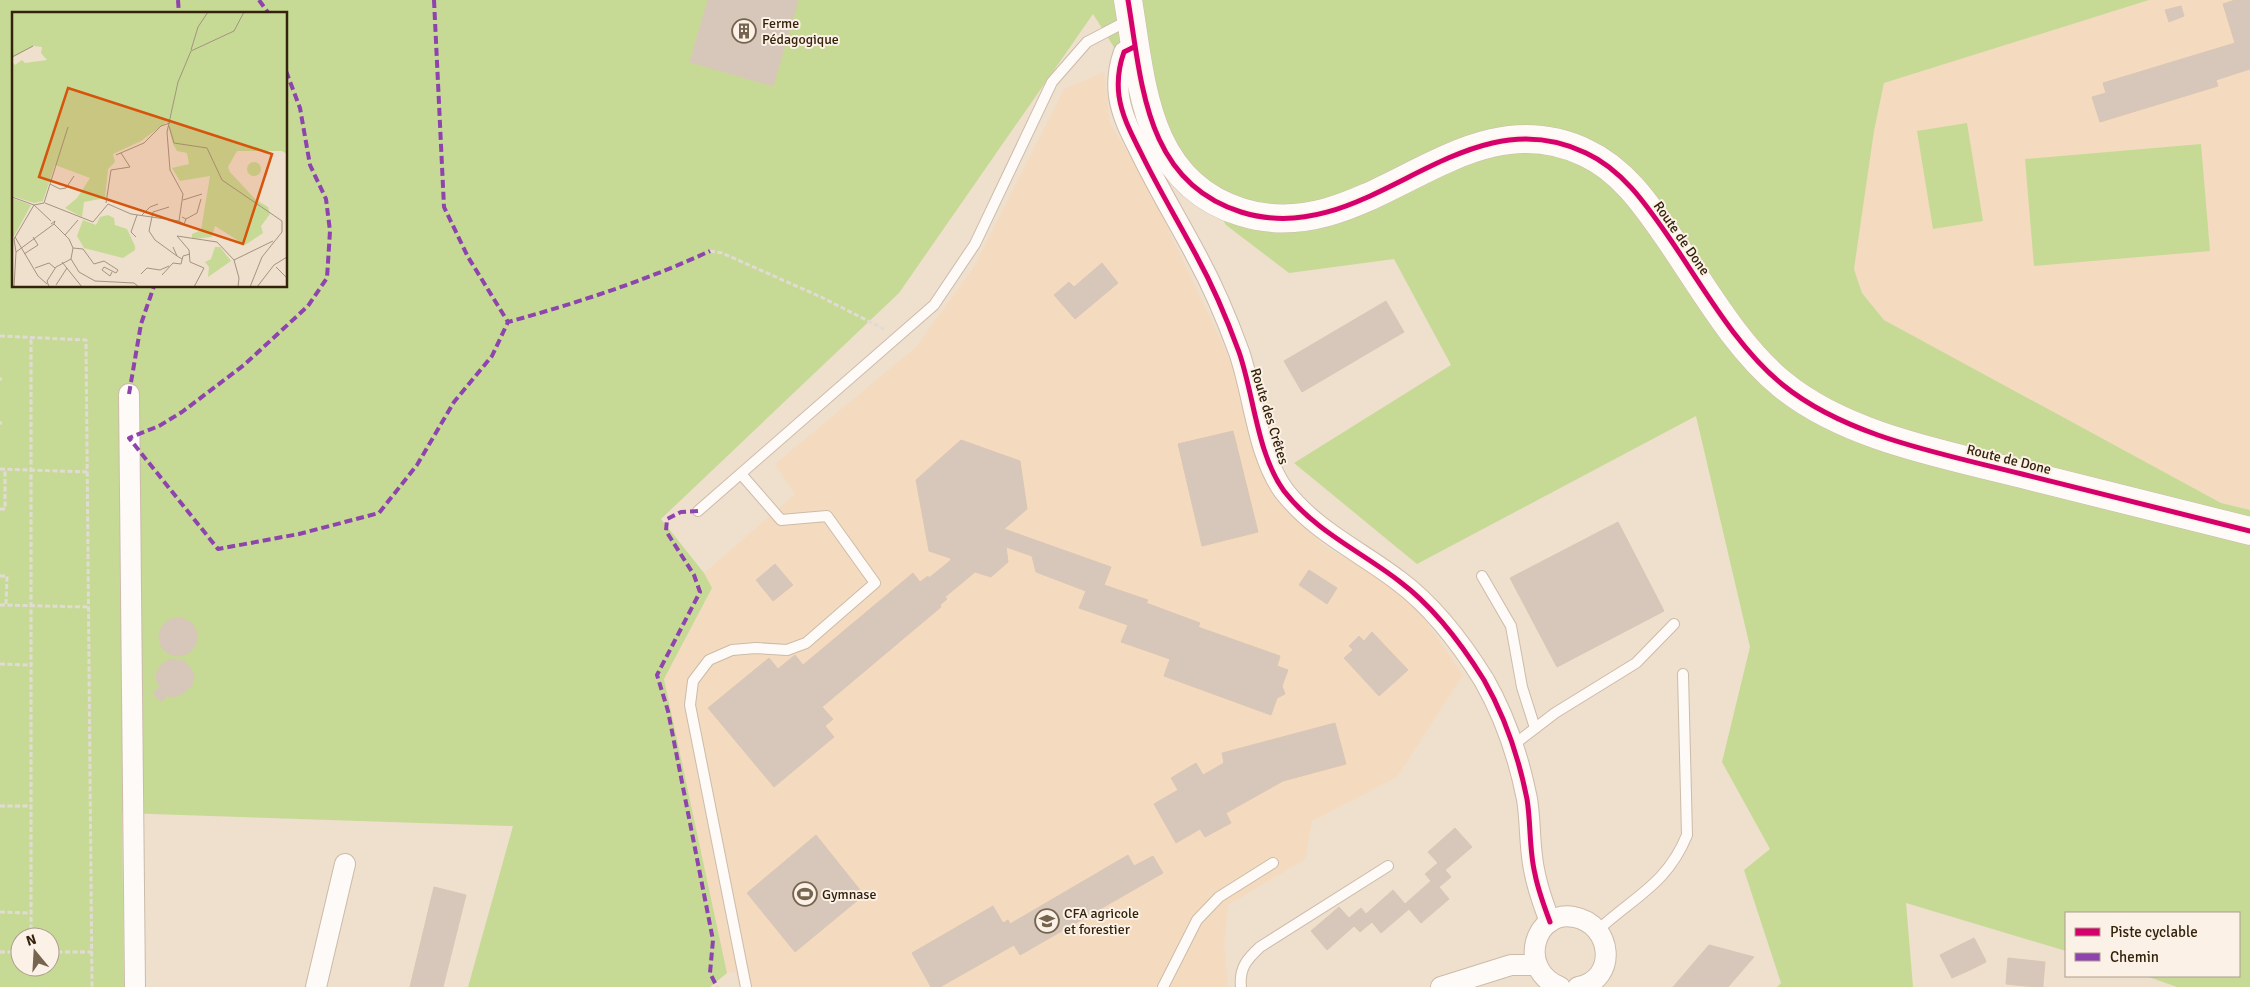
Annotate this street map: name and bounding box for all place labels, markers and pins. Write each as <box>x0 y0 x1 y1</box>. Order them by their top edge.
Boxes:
place label: Ferme Pédagogique <box>762 15 839 48</box>
building icon: Ferme Pédagogique <box>731 18 757 44</box>
sports icon: Gymnase <box>792 881 818 907</box>
place label: Gymnase <box>822 886 877 903</box>
place label: CFA agricole et forestier <box>1064 905 1139 938</box>
school or university icon: CFA agricole et forestier <box>1034 908 1060 934</box>

